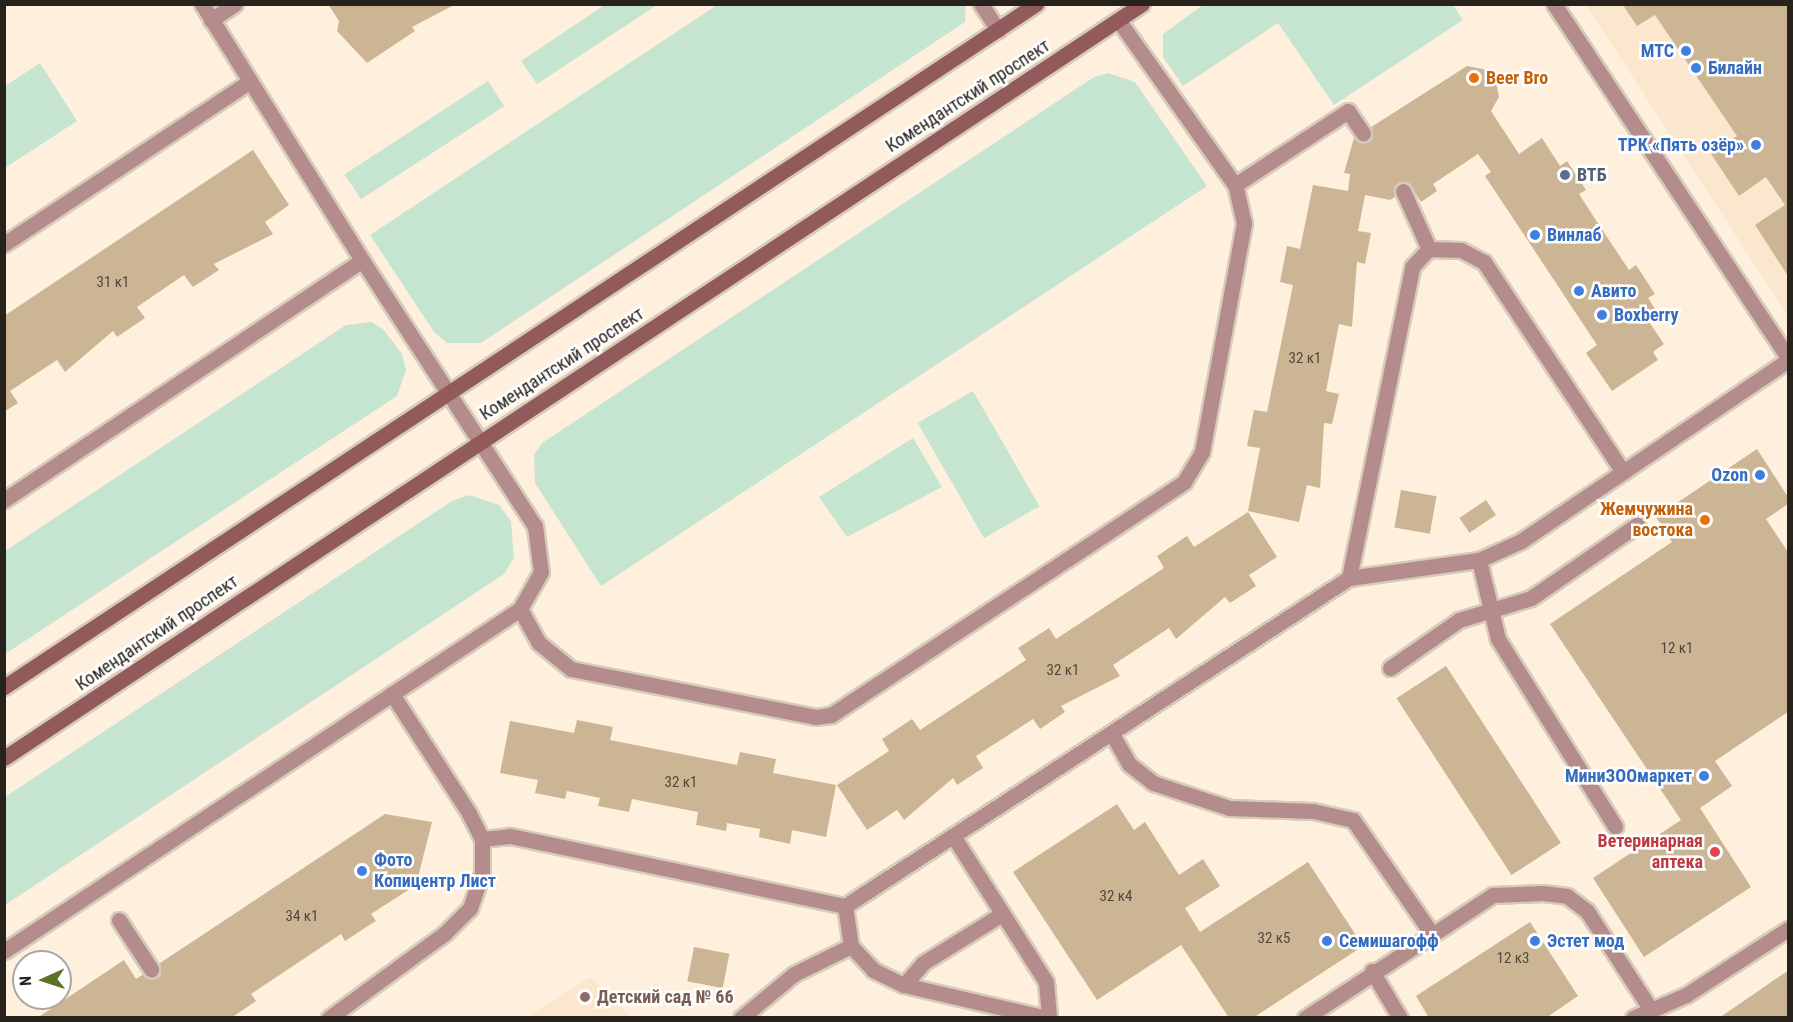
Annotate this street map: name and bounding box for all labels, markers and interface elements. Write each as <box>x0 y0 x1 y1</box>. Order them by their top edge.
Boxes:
street label: Комендантский проспект <box>882 35 1054 157</box>
place label: МТС <box>1641 40 1674 62</box>
marker: МТС <box>1679 44 1693 58</box>
place label: Билайн <box>1708 57 1762 79</box>
marker: Билайн <box>1689 61 1703 75</box>
place label: Beer Bro <box>1486 67 1548 89</box>
marker: Beer Bro <box>1467 71 1481 85</box>
place label: ТРК «Пять озёр» <box>1618 134 1744 156</box>
marker: ТРК «Пять озёр» <box>1749 138 1763 152</box>
place label: ВТБ <box>1577 164 1606 186</box>
marker: ВТБ <box>1558 168 1572 182</box>
place label: Винлаб <box>1547 224 1602 246</box>
marker: Винлаб <box>1528 228 1542 242</box>
house number: 31 к1 <box>97 274 129 292</box>
place label: Авито <box>1591 280 1637 302</box>
marker: Авито <box>1572 284 1586 298</box>
street label: Комендантский проспект <box>476 303 648 425</box>
place label: Boxberry <box>1614 304 1679 326</box>
marker: Boxberry <box>1595 308 1609 322</box>
house number: 32 к1 <box>1289 350 1321 368</box>
place label: Ozon <box>1711 464 1748 486</box>
marker: Ozon <box>1753 468 1767 482</box>
place label: Жемчужина востока <box>1600 499 1693 542</box>
marker: Жемчужина востока <box>1698 513 1712 527</box>
street label: Комендантский проспект <box>72 571 242 695</box>
house number: 12 к1 <box>1661 640 1693 658</box>
house number: 32 к1 <box>1047 662 1079 680</box>
place label: МиниЗООмаркет <box>1565 765 1692 787</box>
marker: МиниЗООмаркет <box>1697 769 1711 783</box>
house number: 32 к1 <box>665 774 697 792</box>
place label: Ветеринарная аптека <box>1598 831 1703 874</box>
marker: Ветеринарная аптека <box>1708 845 1722 859</box>
place label: Фото Копицентр Лист <box>374 850 496 892</box>
marker: Фото Копицентр Лист <box>355 864 369 878</box>
house number: 32 к4 <box>1100 888 1132 906</box>
house number: 34 к1 <box>286 908 318 926</box>
house number: 32 к5 <box>1258 930 1290 948</box>
place label: Семишагофф <box>1339 930 1439 952</box>
place label: Эстет мод <box>1547 930 1624 952</box>
marker: Семишагофф <box>1320 934 1334 948</box>
marker: Эстет мод <box>1528 934 1542 948</box>
north arrow <box>12 950 72 1010</box>
house number: 12 к3 <box>1497 950 1529 968</box>
text: N <box>16 975 35 986</box>
place label: Детский сад № 66 <box>597 986 734 1008</box>
marker: Детский сад № 66 <box>578 990 592 1004</box>

